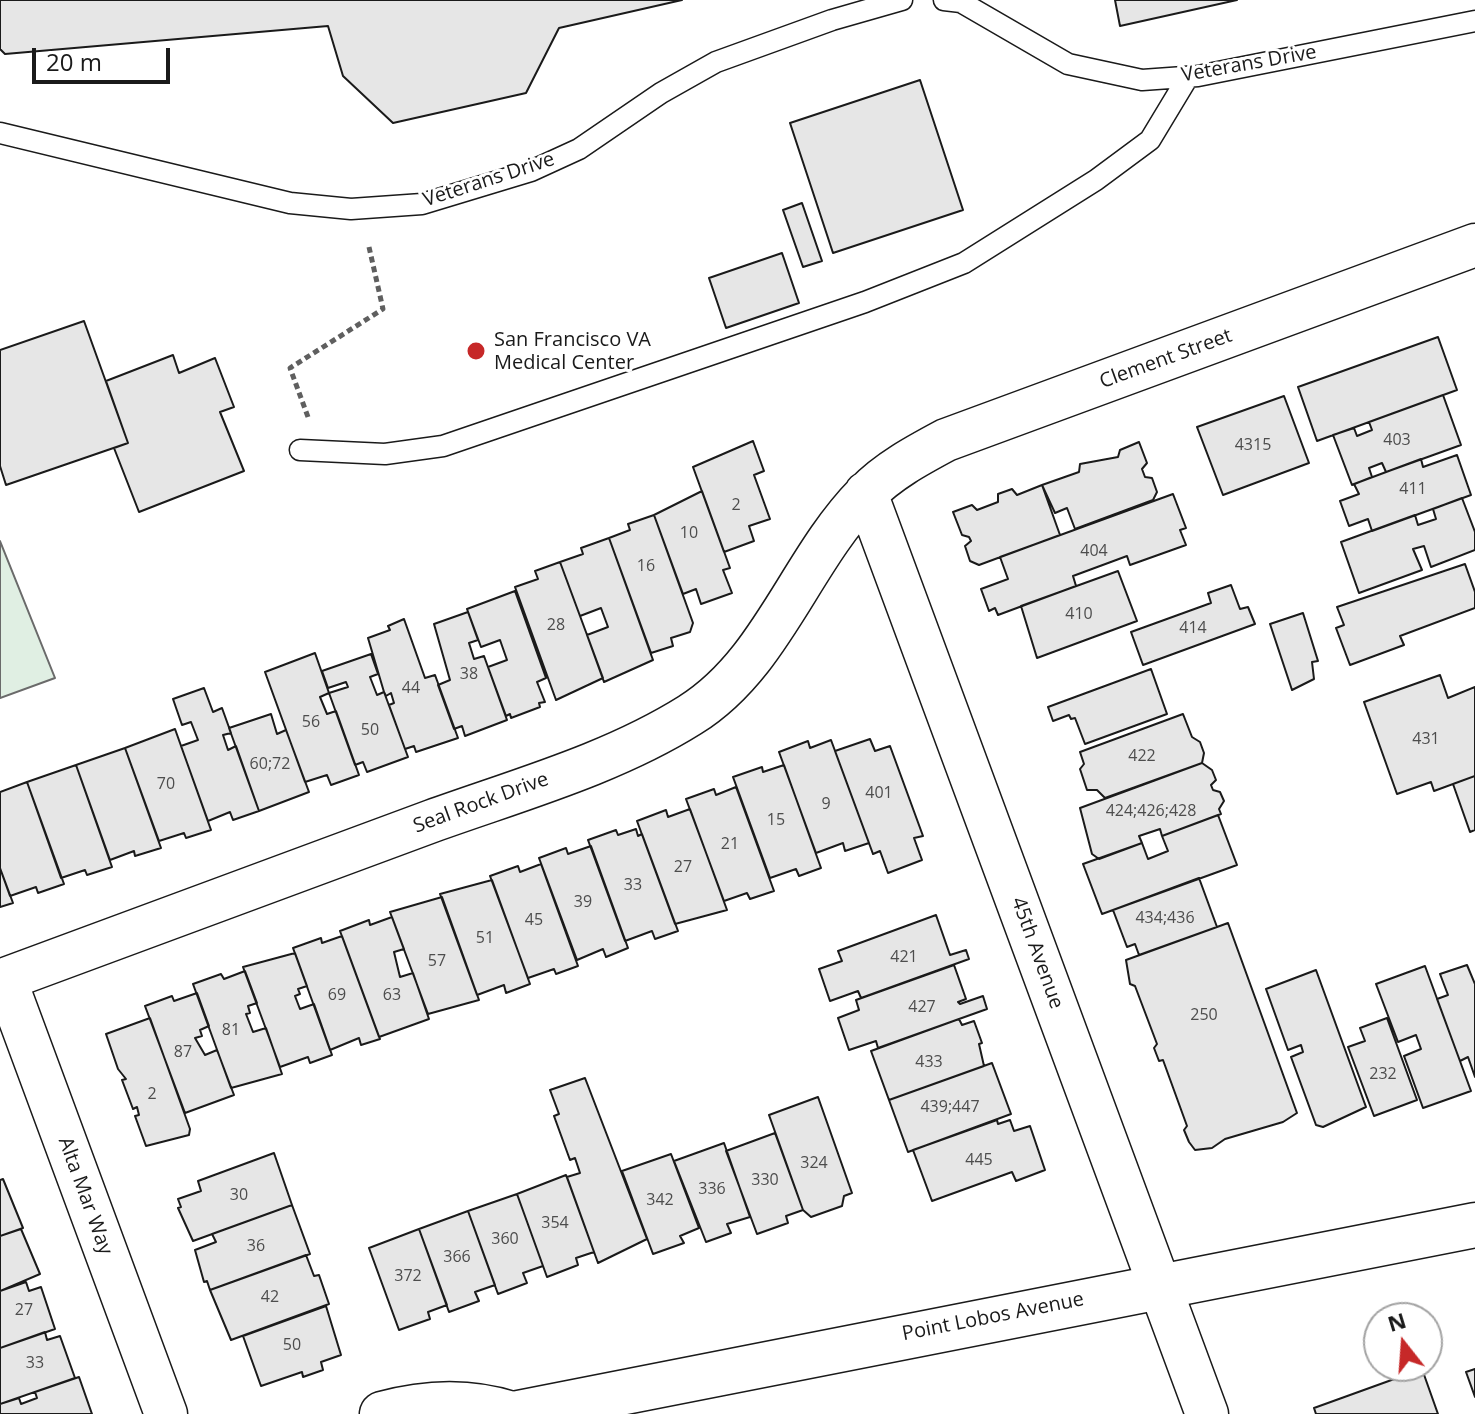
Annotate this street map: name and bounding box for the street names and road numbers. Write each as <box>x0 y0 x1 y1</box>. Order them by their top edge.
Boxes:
street label: Veterans Drive <box>1180 40 1318 88</box>
street label: Veterans Drive <box>420 147 558 213</box>
street label: Clement Street <box>1097 324 1235 394</box>
street label: Seal Rock Drive <box>410 767 552 839</box>
street label: 45th Avenue <box>1006 894 1068 1012</box>
street label: Alta Mar Way <box>53 1134 117 1258</box>
street label: Point Lobos Avenue <box>900 1288 1086 1346</box>

